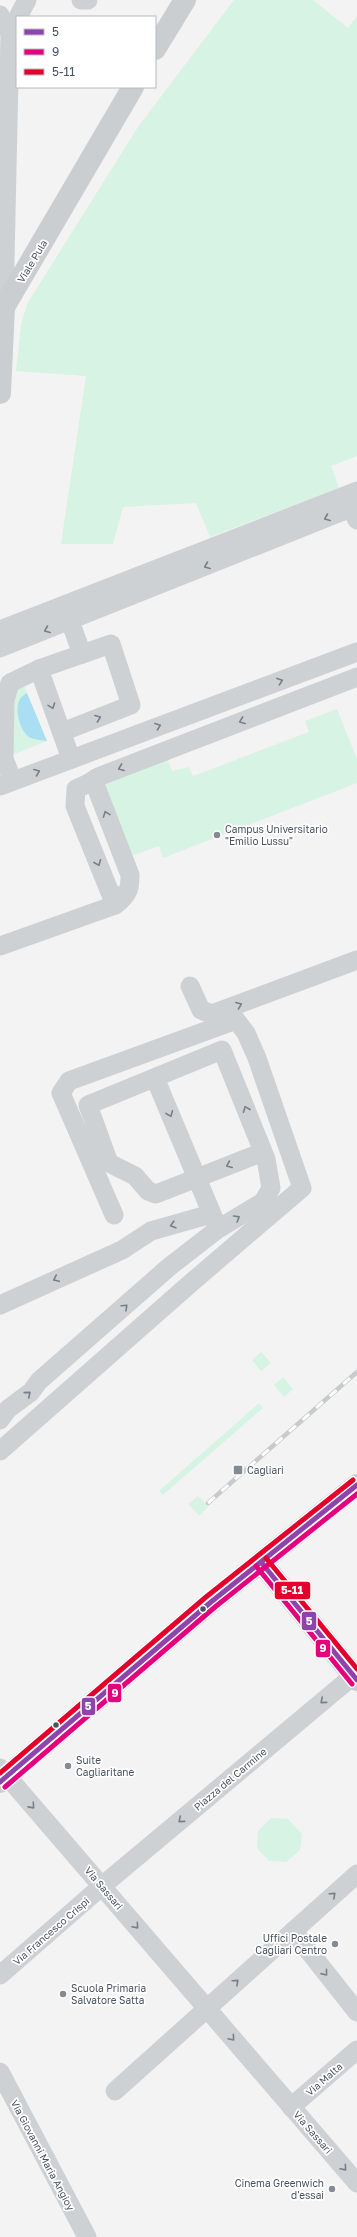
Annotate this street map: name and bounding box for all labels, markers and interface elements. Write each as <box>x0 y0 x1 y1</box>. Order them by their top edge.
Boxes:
legend <box>16 16 156 88</box>
text: 5 <box>52 24 59 39</box>
text: 9 <box>52 44 59 59</box>
text: 5-11 <box>52 64 75 79</box>
street label: Viale Pula <box>15 237 49 285</box>
one-way arrow <box>324 513 331 521</box>
one-way arrow <box>203 561 210 569</box>
one-way arrow <box>43 625 50 633</box>
one-way arrow <box>276 677 283 685</box>
one-way arrow <box>48 703 56 710</box>
one-way arrow <box>95 714 102 722</box>
one-way arrow <box>239 717 246 725</box>
one-way arrow <box>155 723 162 731</box>
one-way arrow <box>118 764 125 772</box>
one-way arrow <box>33 768 40 776</box>
one-way arrow <box>103 810 111 817</box>
place label: Campus Universitario "Emilio Lussu" <box>225 823 328 847</box>
marker: Campus Universitario "Emilio Lussu" <box>212 830 222 840</box>
one-way arrow <box>93 858 101 866</box>
one-way arrow <box>235 1001 242 1009</box>
one-way arrow <box>242 1106 250 1113</box>
one-way arrow <box>165 1109 173 1117</box>
one-way arrow <box>226 1161 233 1169</box>
one-way arrow <box>233 1215 240 1222</box>
one-way arrow <box>170 1220 177 1229</box>
one-way arrow <box>52 1274 60 1282</box>
one-way arrow <box>120 1305 127 1312</box>
one-way arrow <box>23 1391 31 1398</box>
marker: Cagliari <box>232 1464 244 1476</box>
place label: Cagliari <box>247 1464 284 1476</box>
line badge: 5-11 <box>274 1581 311 1600</box>
text: 5-11 <box>281 1583 303 1596</box>
unlabelled marker <box>198 1604 208 1614</box>
line badge: 5 <box>301 1611 317 1631</box>
text: 5 <box>306 1614 313 1627</box>
line badge: 9 <box>315 1639 331 1658</box>
text: 9 <box>320 1641 327 1654</box>
line badge: 9 <box>107 1683 122 1703</box>
text: 9 <box>112 1686 119 1699</box>
one-way arrow <box>321 1696 328 1703</box>
line badge: 5 <box>81 1697 96 1716</box>
text: 5 <box>85 1699 92 1712</box>
unlabelled marker <box>51 1720 61 1730</box>
street label: Piazza del Carmine <box>191 1745 269 1813</box>
place label: Suite Cagliaritane <box>76 1754 135 1778</box>
marker: Suite Cagliaritane <box>63 1761 73 1771</box>
one-way arrow <box>27 1801 34 1808</box>
one-way arrow <box>178 1815 185 1822</box>
street label: Via Sassari <box>83 1864 125 1912</box>
one-way arrow <box>328 1893 336 1900</box>
street label: Via Francesco Crispi <box>10 1895 92 1967</box>
one-way arrow <box>132 1921 139 1929</box>
place label: Uffici Postale Cagliari Centro <box>255 1932 327 1956</box>
marker: Uffici Postale Cagliari Centro <box>330 1939 340 1949</box>
one-way arrow <box>321 1969 328 1976</box>
one-way arrow <box>231 1979 239 1987</box>
place label: Scuola Primaria Salvatore Satta <box>71 1982 146 2006</box>
marker: Scuola Primaria Salvatore Satta <box>58 1989 68 1999</box>
one-way arrow <box>228 2033 235 2040</box>
street label: Via Malta <box>303 2060 345 2098</box>
street label: Via Giovanni Maria Angioy <box>9 2098 77 2213</box>
street label: Via Sassari <box>291 2108 335 2156</box>
one-way arrow <box>340 2164 347 2171</box>
place label: Cinema Greenwich d'essai <box>235 2177 324 2201</box>
marker: Cinema Greenwich d'essai <box>327 2184 337 2194</box>

